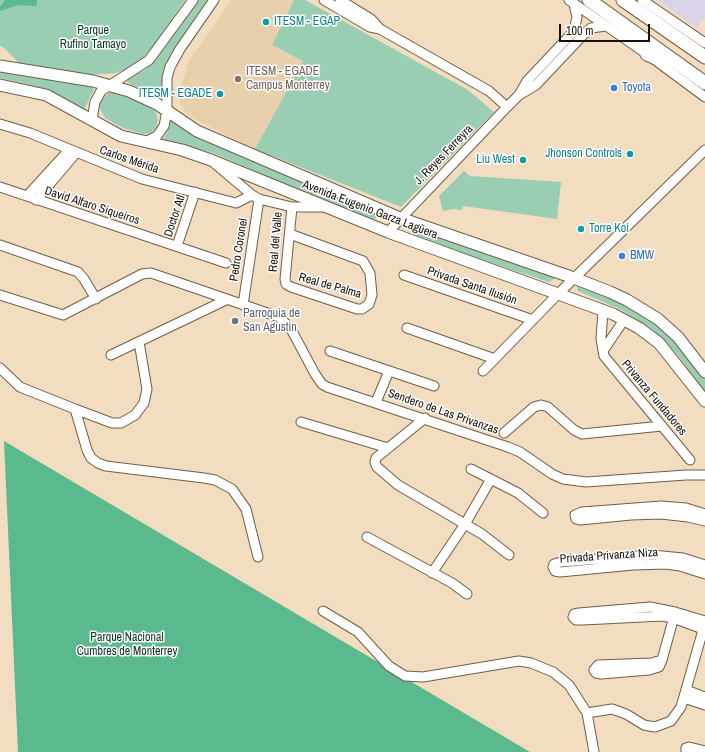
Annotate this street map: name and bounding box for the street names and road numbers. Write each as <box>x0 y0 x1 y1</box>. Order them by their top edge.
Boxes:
street label: J. Reyes Ferreyra <box>412 122 476 188</box>
street label: Carlos Mérida <box>97 143 161 177</box>
street label: Avenida Eugenio Garza Lagüera <box>300 178 440 242</box>
street label: David Alfaro Siqueiros <box>43 184 141 228</box>
street label: Doctor Atl <box>161 193 189 239</box>
street label: Real del Valle <box>266 211 286 273</box>
street label: Pedro Coronel <box>227 218 251 282</box>
street label: Privada Santa Ilusión <box>425 264 519 308</box>
street label: Real de Palma <box>297 270 363 302</box>
street label: Privanza Fundadores <box>618 357 690 439</box>
street label: Sendero de Las Privanzas <box>386 386 500 438</box>
street label: Privada Privanza Niza <box>559 545 659 567</box>

